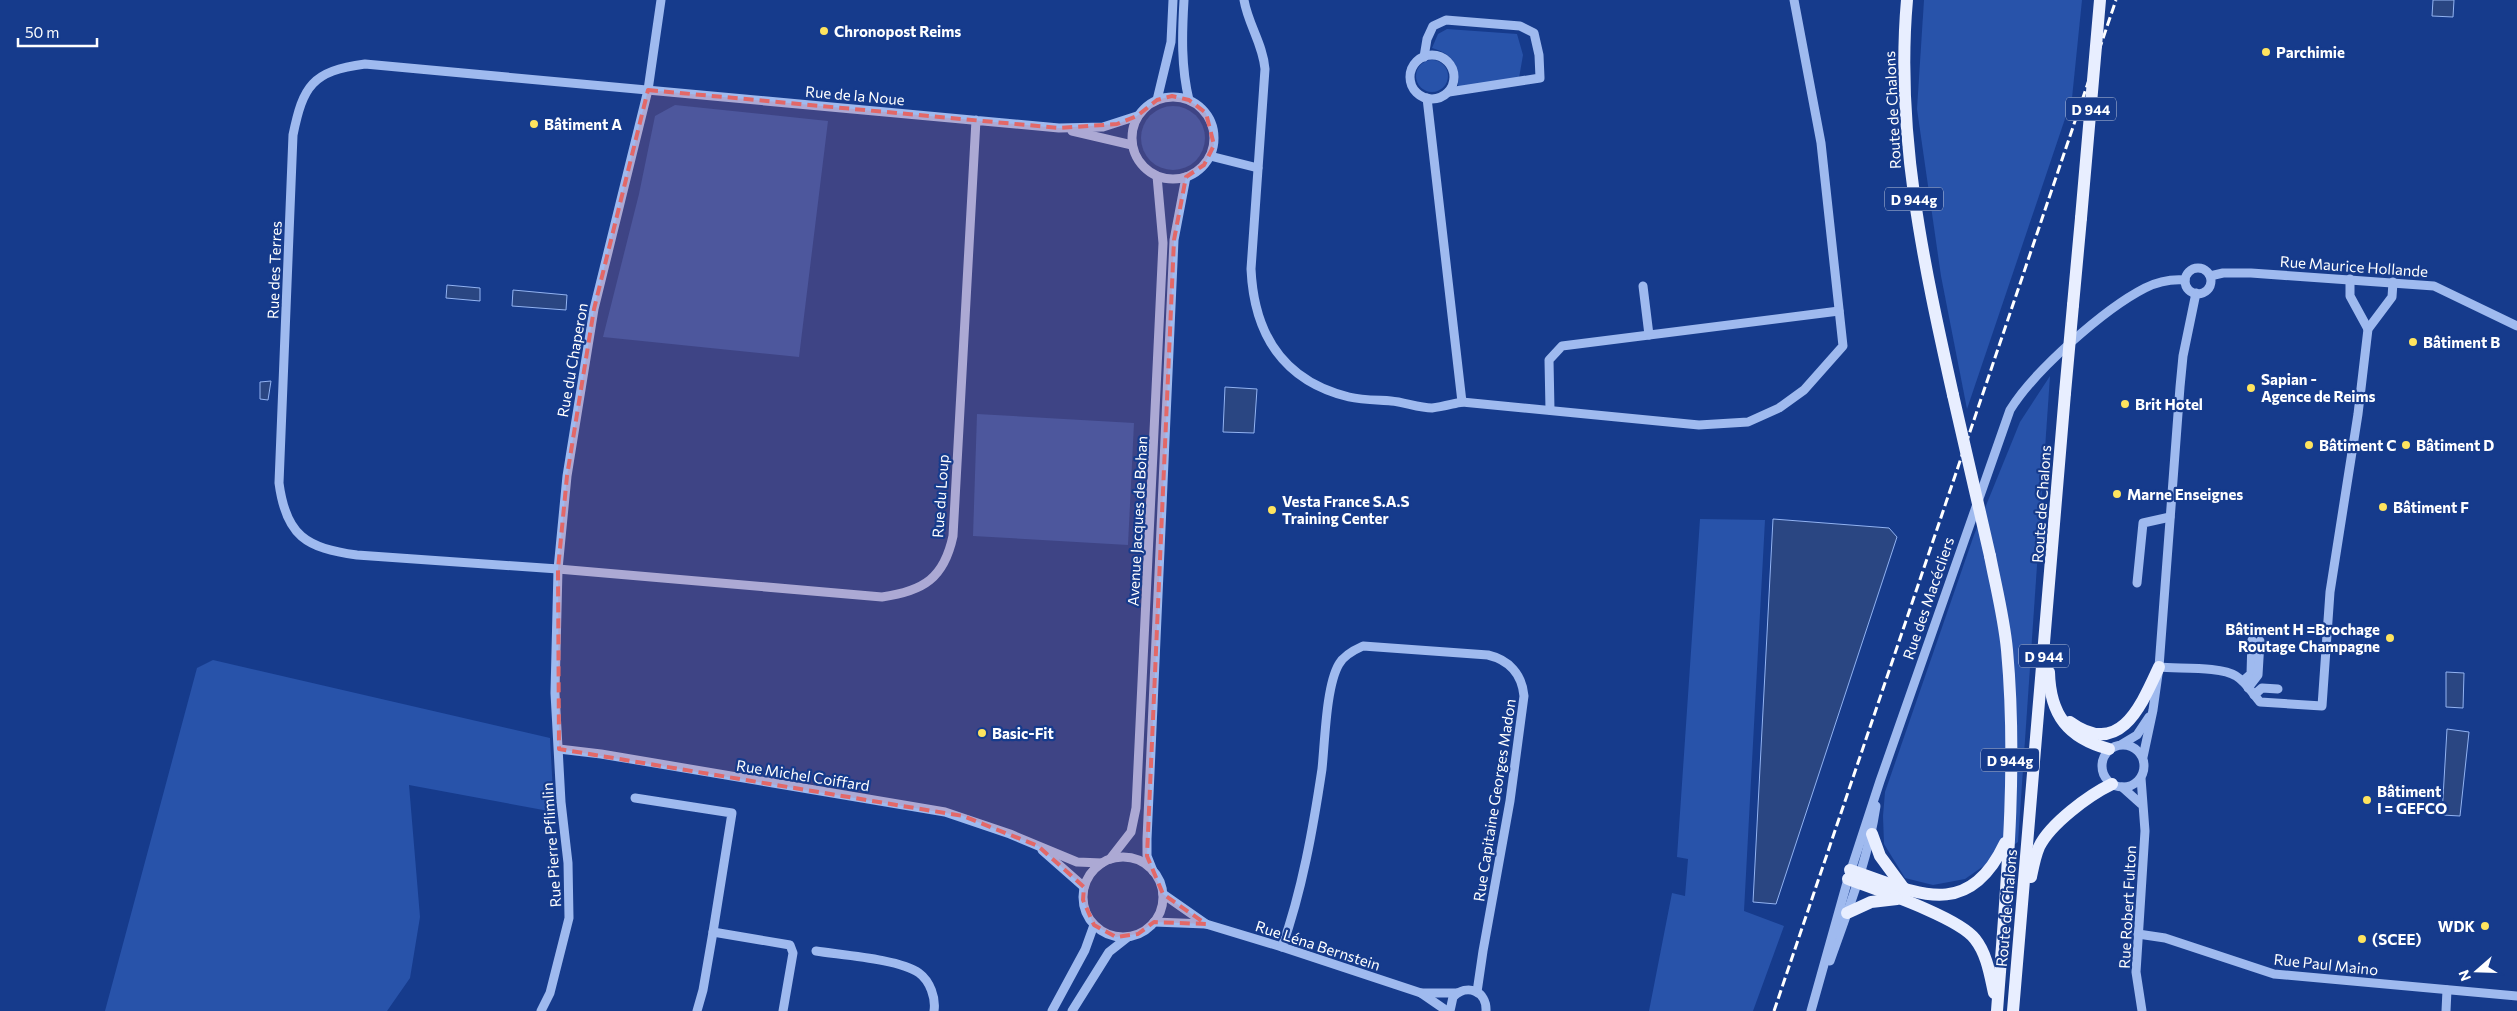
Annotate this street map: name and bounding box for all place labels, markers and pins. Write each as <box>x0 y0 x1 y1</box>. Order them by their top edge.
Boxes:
place label: Chronopost Reims <box>834 22 961 40</box>
marker: Chronopost Reims <box>818 25 830 37</box>
place label: Parchimie <box>2276 43 2345 61</box>
marker: Parchimie <box>2260 46 2272 58</box>
place label: Bâtiment A <box>544 115 622 133</box>
marker: Bâtiment A <box>528 118 540 130</box>
place label: Bâtiment B <box>2423 333 2500 351</box>
marker: Bâtiment B <box>2407 336 2419 348</box>
place label: Sapian - Agence de Reims <box>2261 370 2376 405</box>
marker: Sapian - Agence de Reims <box>2245 382 2257 394</box>
place label: Brit Hotel <box>2135 395 2203 413</box>
marker: Brit Hotel <box>2119 398 2131 410</box>
place label: Bâtiment C <box>2319 436 2396 454</box>
place label: Bâtiment D <box>2416 436 2494 454</box>
marker: Bâtiment C <box>2303 439 2315 451</box>
marker: Bâtiment D <box>2400 439 2412 451</box>
place label: Marne Enseignes <box>2127 485 2243 503</box>
marker: Marne Enseignes <box>2111 488 2123 500</box>
place label: Vesta France S.A.S Training Center <box>1282 492 1409 527</box>
place label: Bâtiment F <box>2393 498 2469 516</box>
marker: Bâtiment F <box>2377 501 2389 513</box>
marker: Vesta France S.A.S Training Center <box>1266 504 1278 516</box>
place label: Bâtiment H =Brochage Routage Champagne <box>2225 620 2380 655</box>
marker: Bâtiment H =Brochage Routage Champagne <box>2384 632 2396 644</box>
place label: Basic-Fit <box>992 724 1054 742</box>
marker: Basic-Fit <box>976 727 988 739</box>
place label: Bâtiment I = GEFCO <box>2377 782 2447 817</box>
marker: Bâtiment I = GEFCO <box>2361 794 2373 806</box>
place label: WDK <box>2438 917 2476 935</box>
marker: WDK <box>2479 920 2491 932</box>
place label: (SCEE) <box>2372 930 2422 948</box>
marker: (SCEE) <box>2356 933 2368 945</box>

